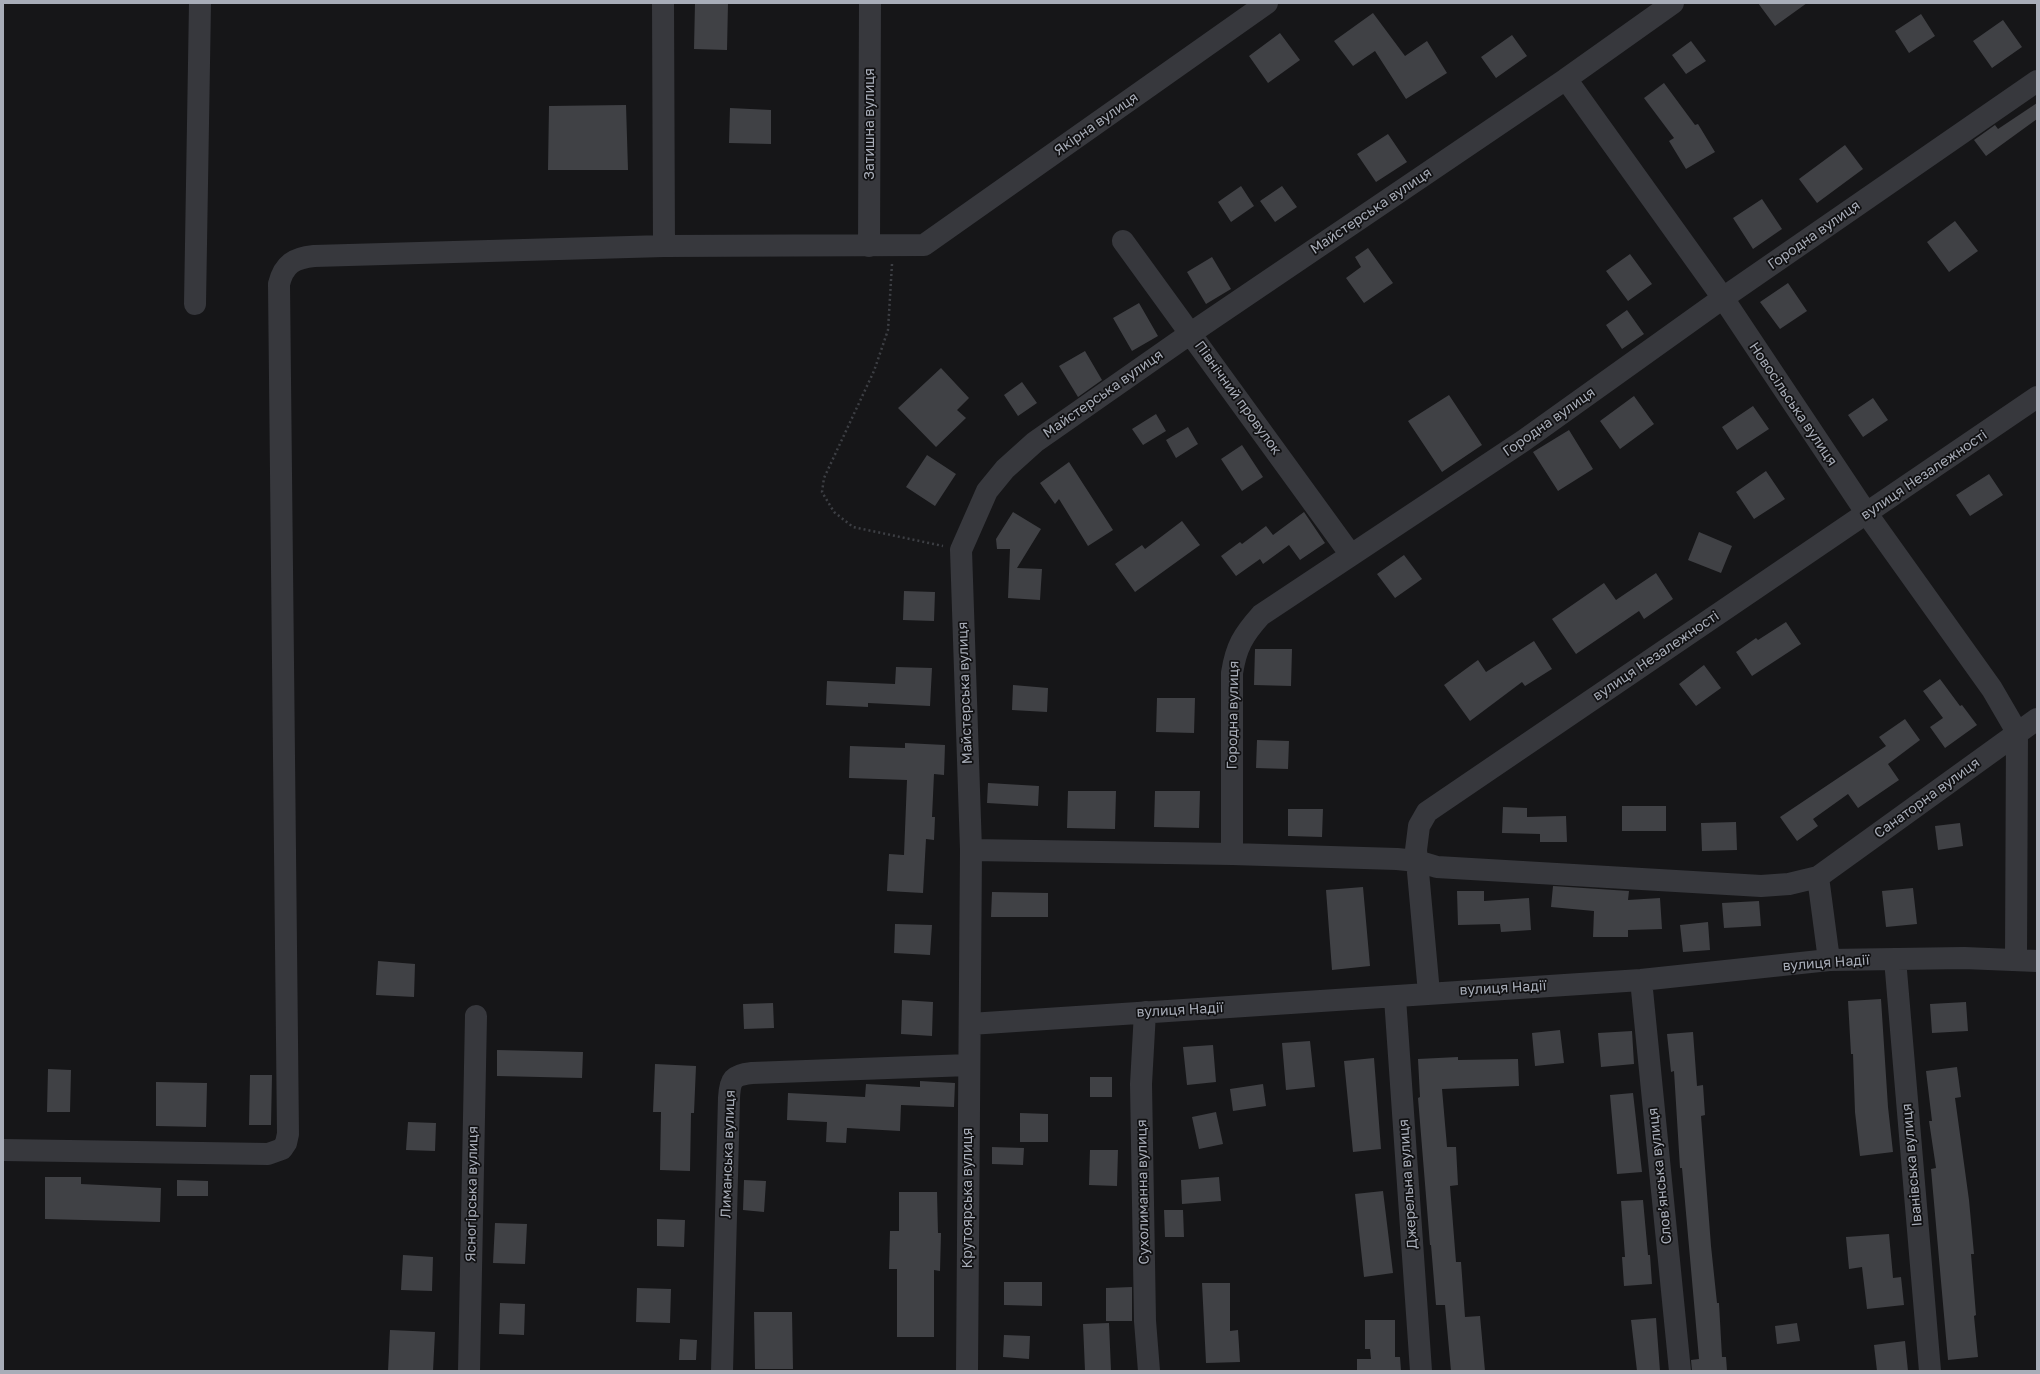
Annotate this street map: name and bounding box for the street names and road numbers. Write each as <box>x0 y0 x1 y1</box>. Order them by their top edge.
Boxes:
street label: Затишна вулиця <box>862 68 878 180</box>
street label: Якірна вулиця <box>1051 89 1141 159</box>
street label: Майстерська вулиця <box>1307 164 1435 258</box>
street label: Городна вулиця <box>1765 197 1863 273</box>
street label: Північний провулок <box>1191 338 1285 458</box>
street label: Новосільська вулиця <box>1745 339 1841 469</box>
street label: Майстерська вулиця <box>1040 346 1166 442</box>
street label: Городна вулиця <box>1500 384 1598 460</box>
street label: вулиця Незалежності <box>1858 426 1990 524</box>
street label: вулиця Незалежності <box>1590 607 1722 705</box>
street label: Майстерська вулиця <box>954 621 976 765</box>
street label: Городна вулиця <box>1224 661 1242 769</box>
street label: Санаторна вулиця <box>1871 754 1983 842</box>
street label: вулиця Надії <box>1782 952 1870 974</box>
street label: вулиця Надії <box>1459 977 1547 999</box>
street label: вулиця Надії <box>1136 999 1224 1021</box>
street label: Лиманська вулиця <box>717 1090 739 1218</box>
street label: Іванівська вулиця <box>1898 1103 1926 1227</box>
street label: Словʼянська вулиця <box>1644 1107 1676 1245</box>
street label: Джерельна вулиця <box>1395 1118 1421 1250</box>
street label: Сухолиманна вулиця <box>1133 1119 1153 1265</box>
street label: Ясногірська вулиця <box>462 1126 482 1262</box>
street label: Крутоярська вулиця <box>960 1128 976 1268</box>

